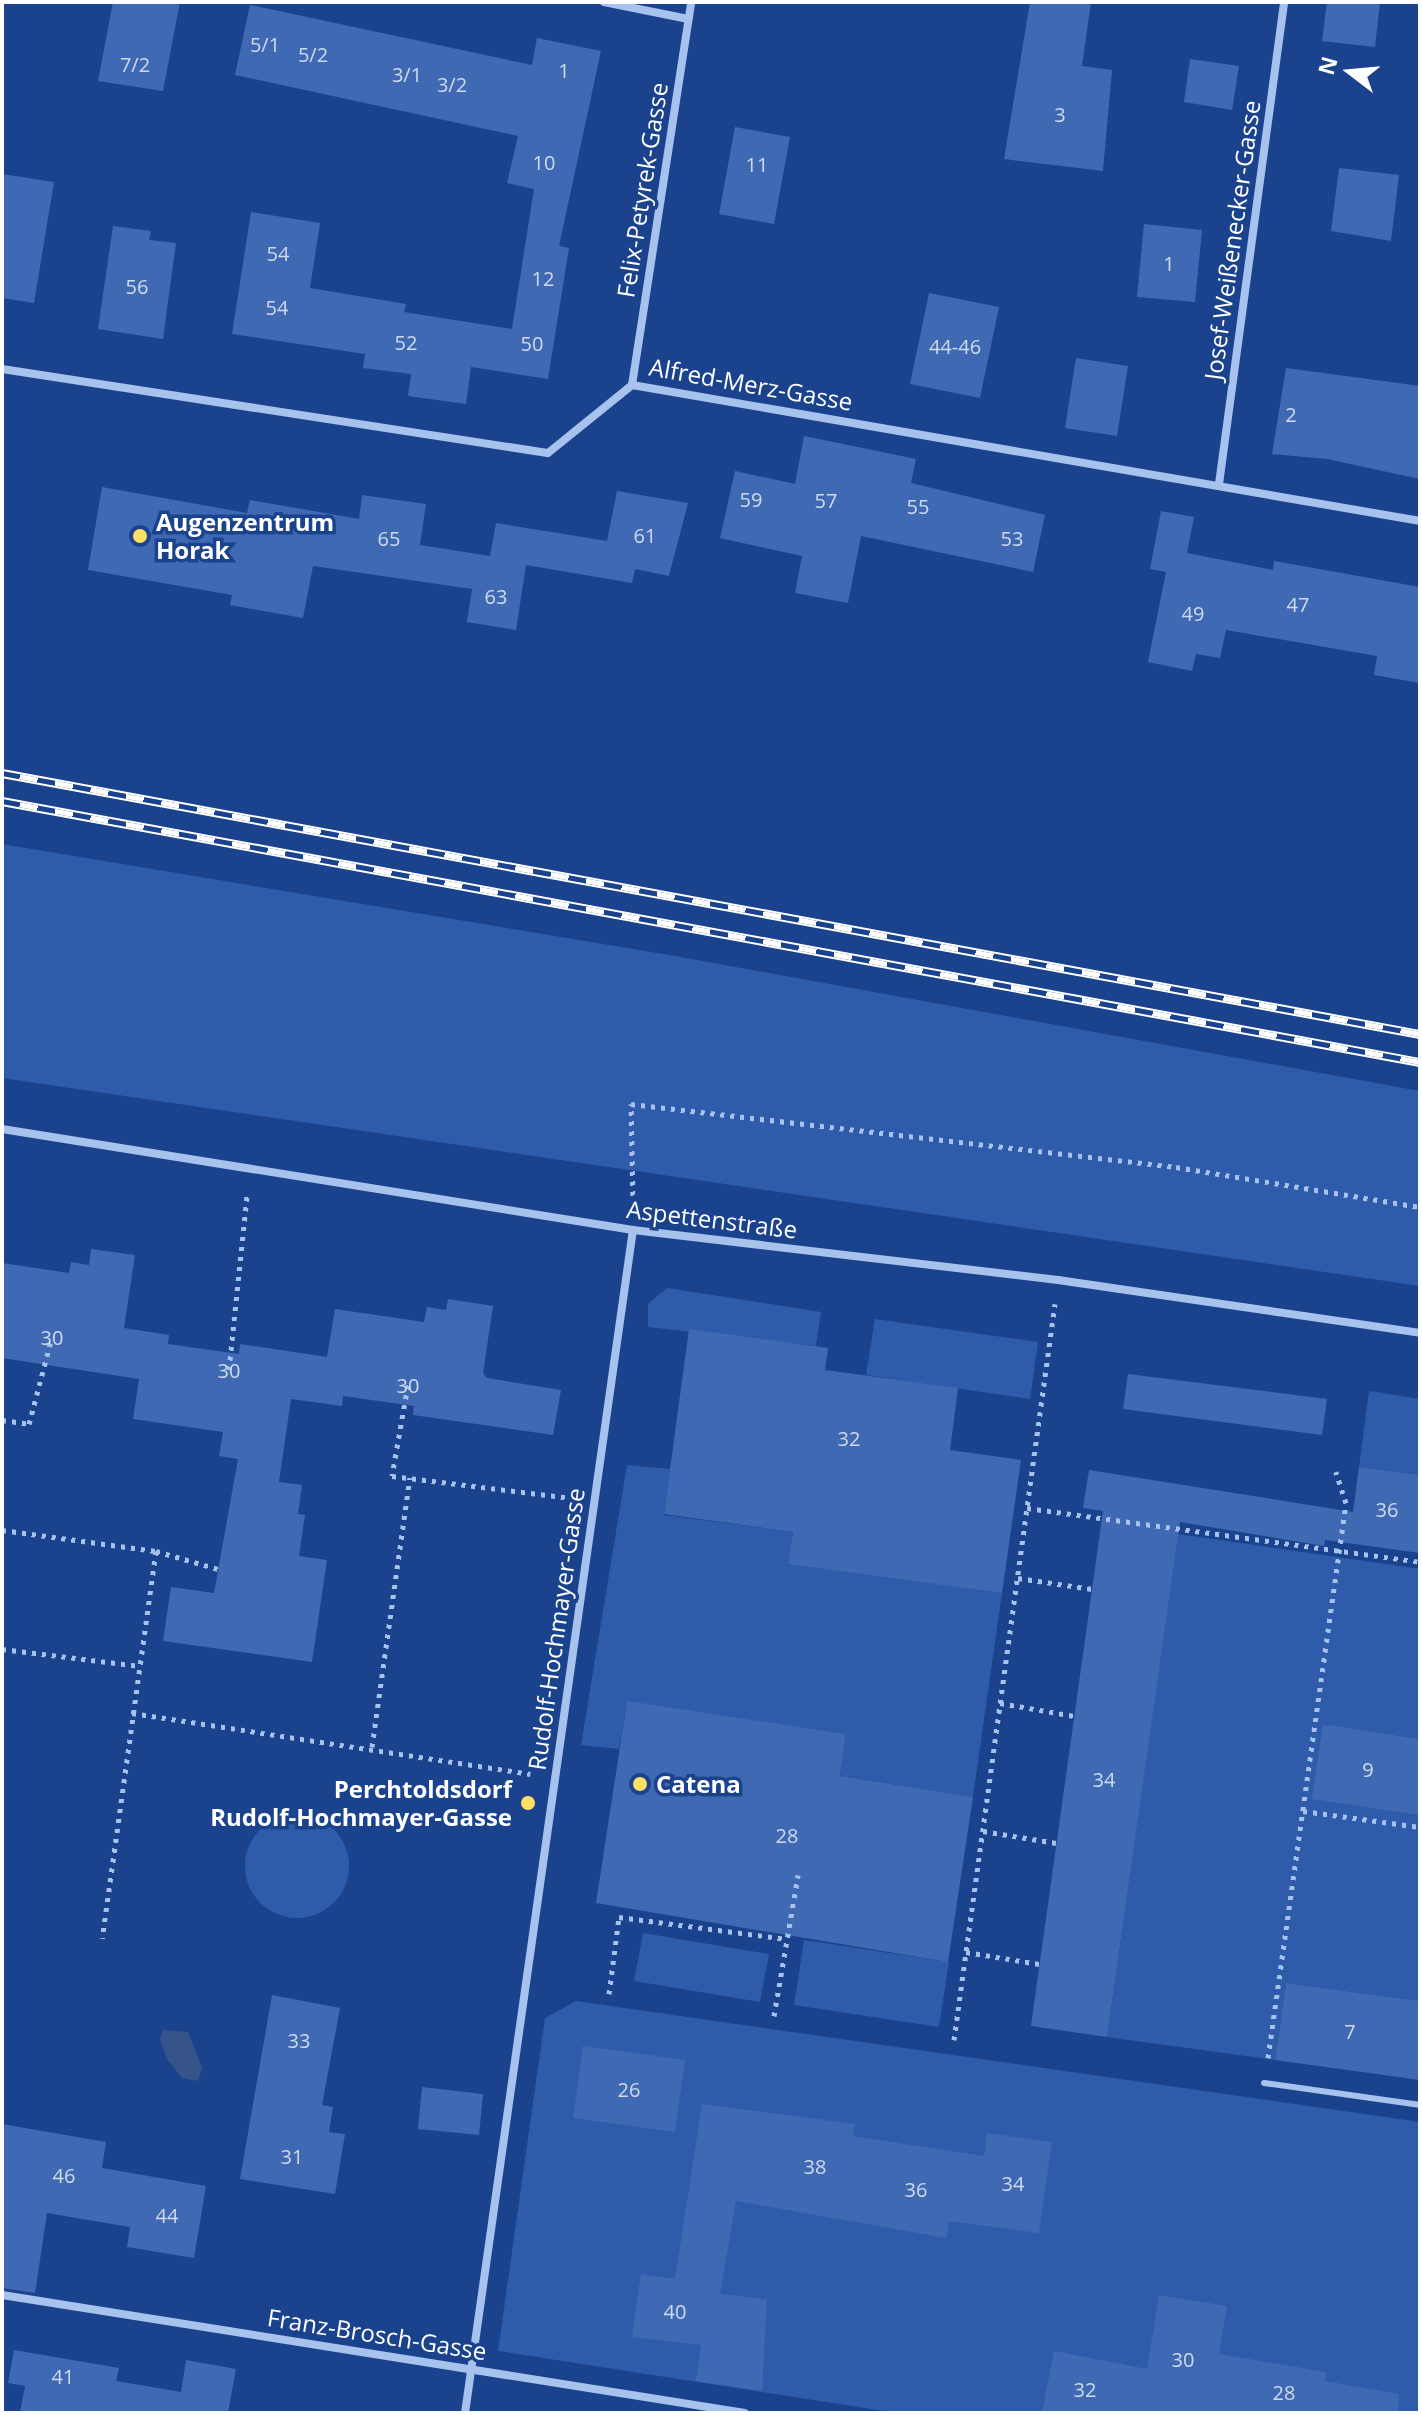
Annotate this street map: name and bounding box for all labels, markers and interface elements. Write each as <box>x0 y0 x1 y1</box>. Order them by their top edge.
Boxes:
house number: 5/1 <box>250 32 280 56</box>
north arrow <box>1310 32 1390 112</box>
house number: 5/2 <box>298 42 328 66</box>
house number: 7/2 <box>120 52 150 76</box>
text: N <box>1310 53 1344 78</box>
house number: 1 <box>558 58 570 82</box>
house number: 3/1 <box>392 62 422 86</box>
house number: 3/2 <box>437 72 467 96</box>
street label: Felix-Petyrek-Gasse <box>611 80 673 300</box>
street label: Josef-Weißenecker-Gasse <box>1198 98 1266 382</box>
house number: 3 <box>1054 102 1066 126</box>
house number: 10 <box>533 150 555 174</box>
house number: 11 <box>746 152 768 176</box>
house number: 54 <box>267 241 289 265</box>
house number: 1 <box>1163 251 1175 275</box>
house number: 12 <box>532 266 554 290</box>
house number: 56 <box>126 274 148 298</box>
house number: 54 <box>266 295 288 319</box>
house number: 52 <box>395 330 417 354</box>
house number: 50 <box>521 331 543 355</box>
house number: 44-46 <box>929 334 981 358</box>
street label: Alfred-Merz-Gasse <box>647 352 855 416</box>
house number: 2 <box>1285 402 1297 426</box>
house number: 59 <box>740 487 762 511</box>
house number: 57 <box>815 488 837 512</box>
house number: 55 <box>907 494 929 518</box>
place label: Augenzentrum Horak <box>156 508 334 564</box>
house number: 61 <box>634 523 656 547</box>
house number: 65 <box>378 526 400 550</box>
house number: 53 <box>1001 526 1023 550</box>
marker: Augenzentrum Horak <box>131 527 149 545</box>
house number: 63 <box>485 584 507 608</box>
house number: 47 <box>1287 592 1309 616</box>
house number: 49 <box>1182 601 1204 625</box>
street label: Aspettenstraße <box>625 1194 799 1244</box>
house number: 30 <box>41 1325 63 1349</box>
house number: 30 <box>218 1358 240 1382</box>
house number: 30 <box>397 1373 419 1397</box>
house number: 32 <box>838 1426 860 1450</box>
street label: Rudolf-Hochmayer-Gasse <box>522 1486 590 1772</box>
house number: 36 <box>1376 1497 1398 1521</box>
house number: 9 <box>1362 1757 1374 1781</box>
house number: 34 <box>1093 1767 1115 1791</box>
place label: Catena <box>656 1770 741 1798</box>
place label: Perchtoldsdorf Rudolf-Hochmayer-Gasse <box>210 1775 512 1831</box>
marker: Catena <box>631 1775 649 1793</box>
marker: Perchtoldsdorf Rudolf-Hochmayer-Gasse <box>519 1794 537 1812</box>
house number: 28 <box>776 1823 798 1847</box>
house number: 7 <box>1344 2019 1356 2043</box>
house number: 33 <box>288 2028 310 2052</box>
house number: 26 <box>618 2077 640 2101</box>
house number: 31 <box>281 2144 303 2168</box>
house number: 38 <box>804 2154 826 2178</box>
house number: 46 <box>53 2163 75 2187</box>
house number: 34 <box>1002 2171 1024 2195</box>
house number: 36 <box>905 2177 927 2201</box>
house number: 44 <box>156 2203 178 2227</box>
house number: 40 <box>664 2299 686 2323</box>
street label: Franz-Brosch-Gasse <box>265 2302 489 2366</box>
house number: 30 <box>1172 2347 1194 2371</box>
house number: 41 <box>52 2364 74 2388</box>
house number: 32 <box>1074 2377 1096 2401</box>
house number: 28 <box>1273 2380 1295 2404</box>

